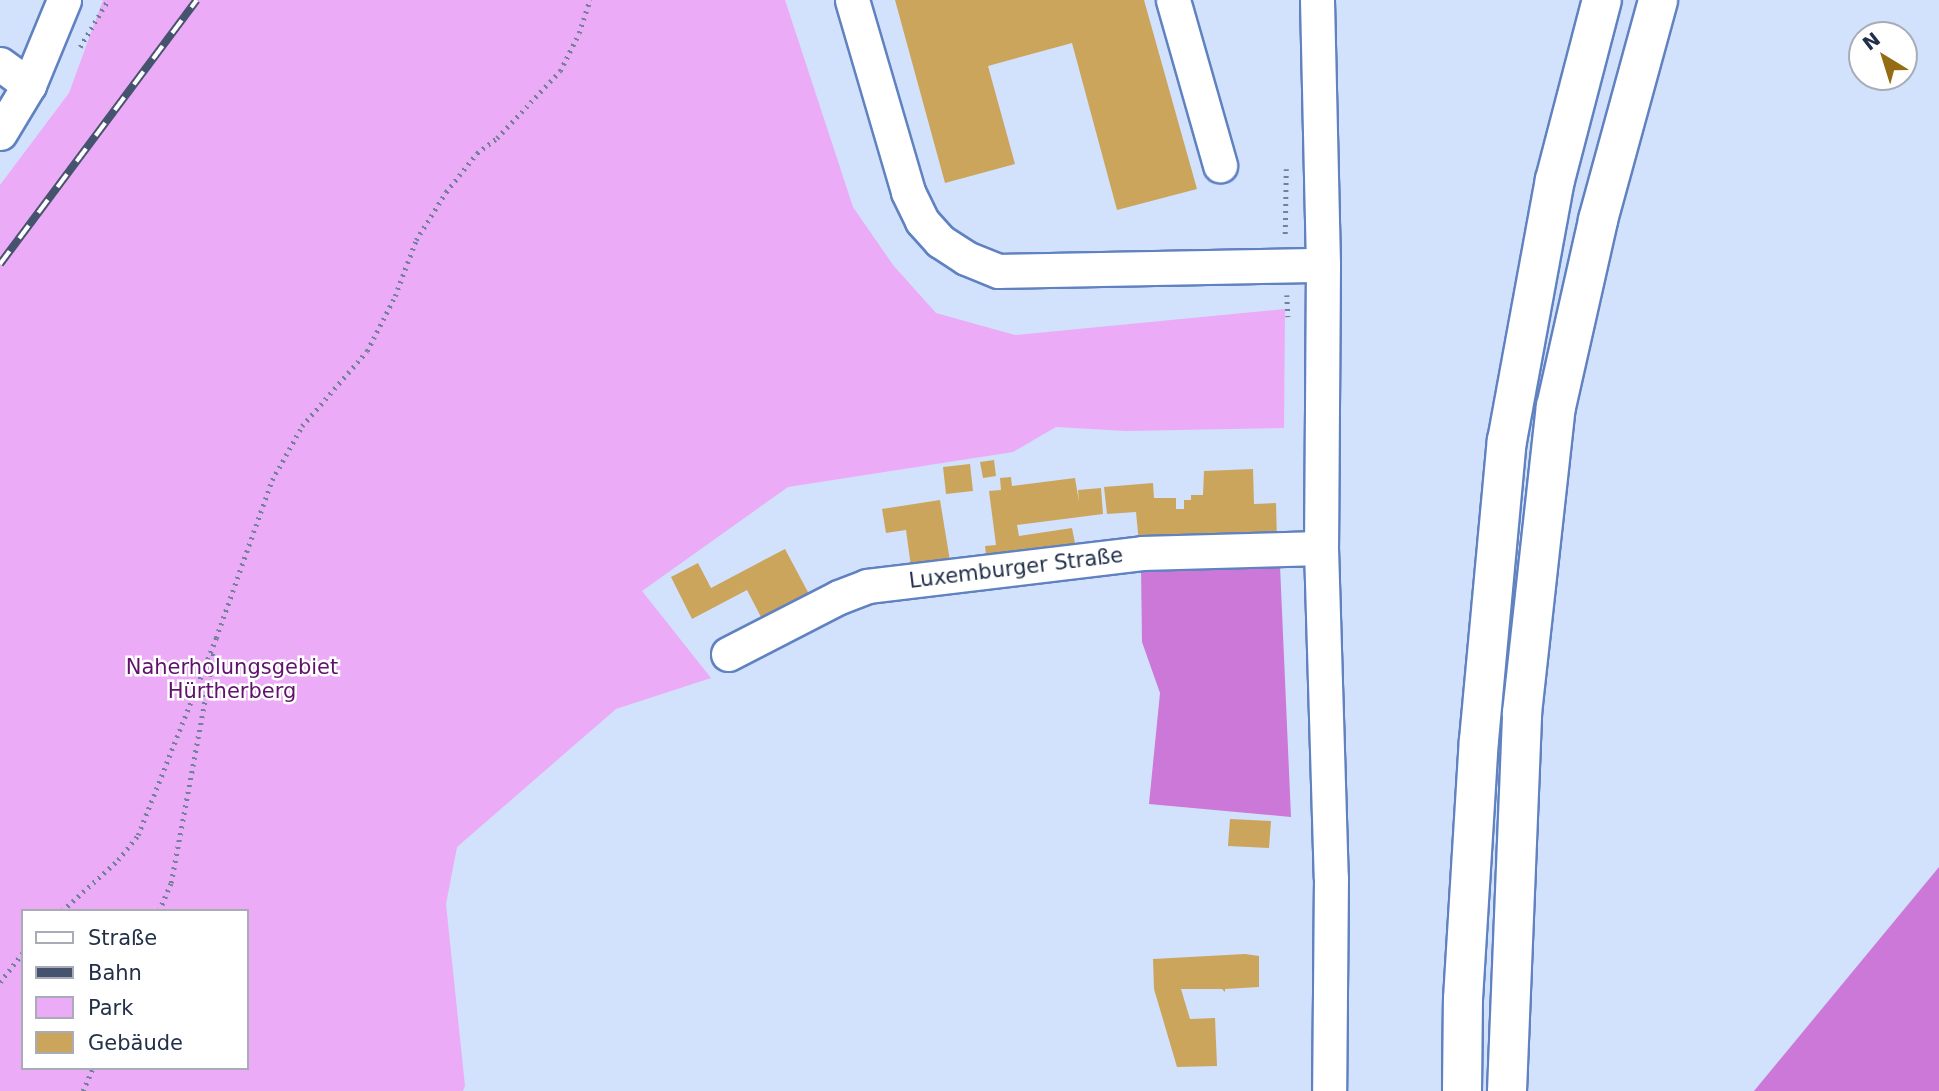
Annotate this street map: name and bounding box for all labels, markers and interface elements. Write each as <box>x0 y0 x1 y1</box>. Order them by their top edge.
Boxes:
north arrow <box>1848 21 1918 91</box>
text: N <box>1858 27 1884 55</box>
street label: Luxemburger Straße <box>908 542 1124 594</box>
park label: Naherholungsgebiet Hürtherberg <box>126 654 338 704</box>
legend <box>21 909 248 1070</box>
text: Straße <box>88 926 157 950</box>
text: Bahn <box>88 961 142 985</box>
text: Park <box>88 996 133 1020</box>
text: Gebäude <box>88 1031 183 1055</box>

